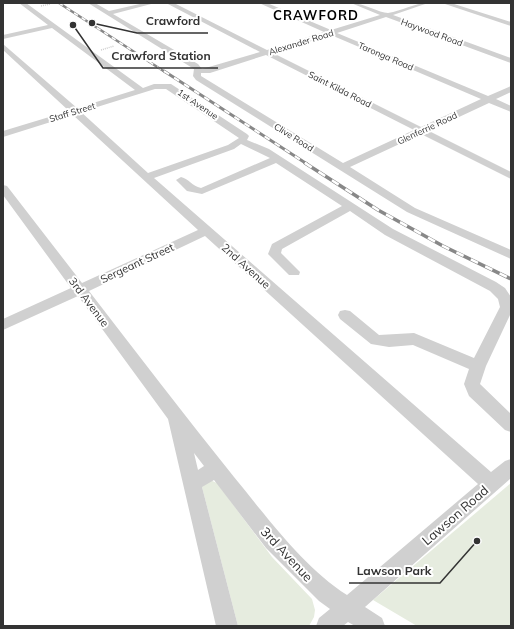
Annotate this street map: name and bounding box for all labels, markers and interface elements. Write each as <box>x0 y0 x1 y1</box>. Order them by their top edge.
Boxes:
district label: CRAWFORD <box>273 7 359 23</box>
callout: Crawford <box>137 9 208 33</box>
text: Crawford <box>146 13 200 28</box>
street label: Haywood Road <box>399 16 464 49</box>
street label: Alexander Road <box>267 27 335 57</box>
street label: Taronga Road <box>357 39 415 73</box>
callout: Crawford Station <box>103 44 218 68</box>
text: Crawford Station <box>111 48 211 63</box>
street label: Saint Kilda Road <box>307 68 373 110</box>
street label: 1st Avenue <box>176 86 221 122</box>
street label: Staff Street <box>48 100 96 124</box>
street label: Glenferrie Road <box>395 109 459 147</box>
street label: Clive Road <box>272 121 316 153</box>
street label: Sergeant Street <box>98 240 176 286</box>
street label: 2nd Avenue <box>219 240 273 292</box>
street label: 3rd Avenue <box>66 275 112 330</box>
street label: Lawson Road <box>419 482 491 548</box>
street label: 3rd Avenue <box>258 523 316 585</box>
callout: Lawson Park <box>349 559 440 583</box>
text: Lawson Park <box>357 563 432 578</box>

